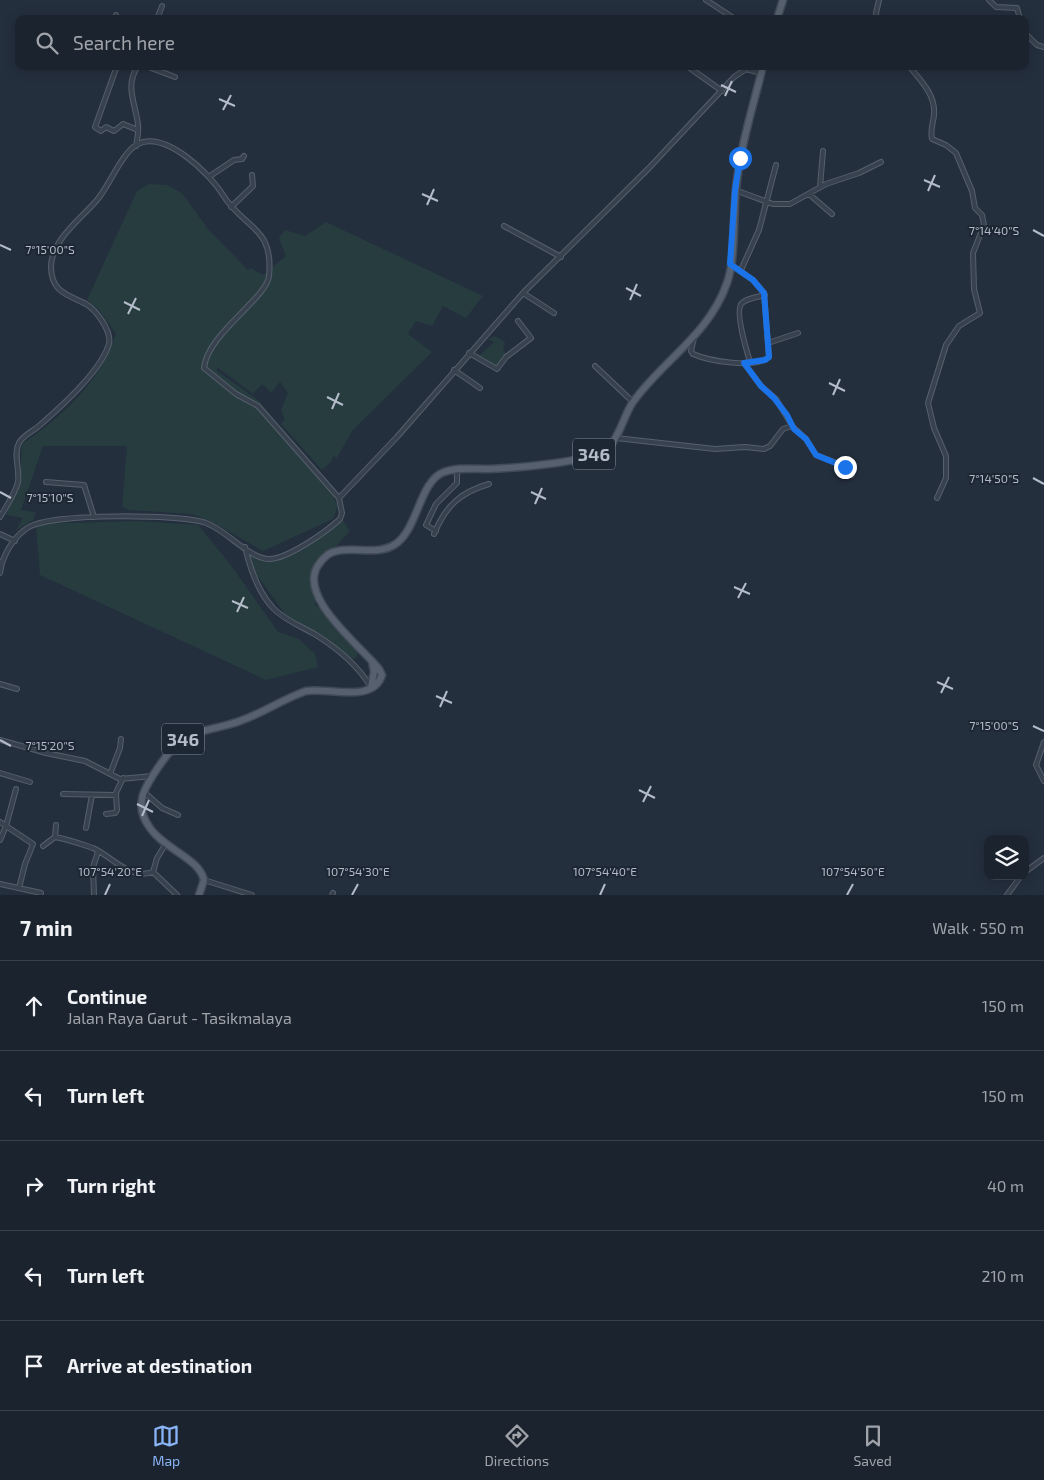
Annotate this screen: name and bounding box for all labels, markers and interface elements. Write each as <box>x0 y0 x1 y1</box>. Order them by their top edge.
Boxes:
search box <box>15 15 1029 70</box>
icon: search <box>33 29 61 57</box>
text: Search here <box>73 31 175 54</box>
route start <box>729 147 752 170</box>
text: 7°14'40"S <box>969 223 1019 237</box>
text: 7°15'00"S <box>25 242 75 256</box>
road number: 346 <box>573 438 615 469</box>
route end <box>834 456 857 479</box>
text: 7°14'50"S <box>969 471 1019 485</box>
text: 7°15'10"S <box>26 490 74 504</box>
text: 7°15'00"S <box>969 718 1019 732</box>
road number: 346 <box>162 724 204 754</box>
text: 7°15'20"S <box>25 738 75 752</box>
map controls <box>984 835 1029 880</box>
button: layers <box>984 835 1029 880</box>
text: 107°54'20"E <box>78 864 142 878</box>
text: 107°54'30"E <box>326 864 390 878</box>
text: 107°54'40"E <box>573 864 637 878</box>
text: 107°54'50"E <box>821 864 885 878</box>
text: 7 min <box>20 915 73 940</box>
text: Walk · 550 m <box>932 918 1024 937</box>
text: Continue <box>67 985 147 1008</box>
icon: ahead <box>20 992 48 1020</box>
text: 150 m <box>982 996 1024 1015</box>
text: Jalan Raya Garut - Tasikmalaya <box>67 1008 292 1027</box>
icon: left <box>20 1082 48 1110</box>
text: Turn left <box>67 1084 144 1107</box>
text: 150 m <box>982 1086 1024 1105</box>
icon: right <box>20 1172 48 1200</box>
text: Turn right <box>67 1174 155 1197</box>
text: 40 m <box>987 1176 1024 1195</box>
icon: left <box>20 1262 48 1290</box>
text: Turn left <box>67 1264 144 1287</box>
text: 210 m <box>981 1266 1024 1285</box>
icon: arrive <box>20 1352 48 1380</box>
text: Arrive at destination <box>67 1354 252 1377</box>
tab: Map <box>152 1422 180 1469</box>
tab: Directions <box>485 1422 549 1469</box>
tab: Saved <box>853 1422 892 1469</box>

